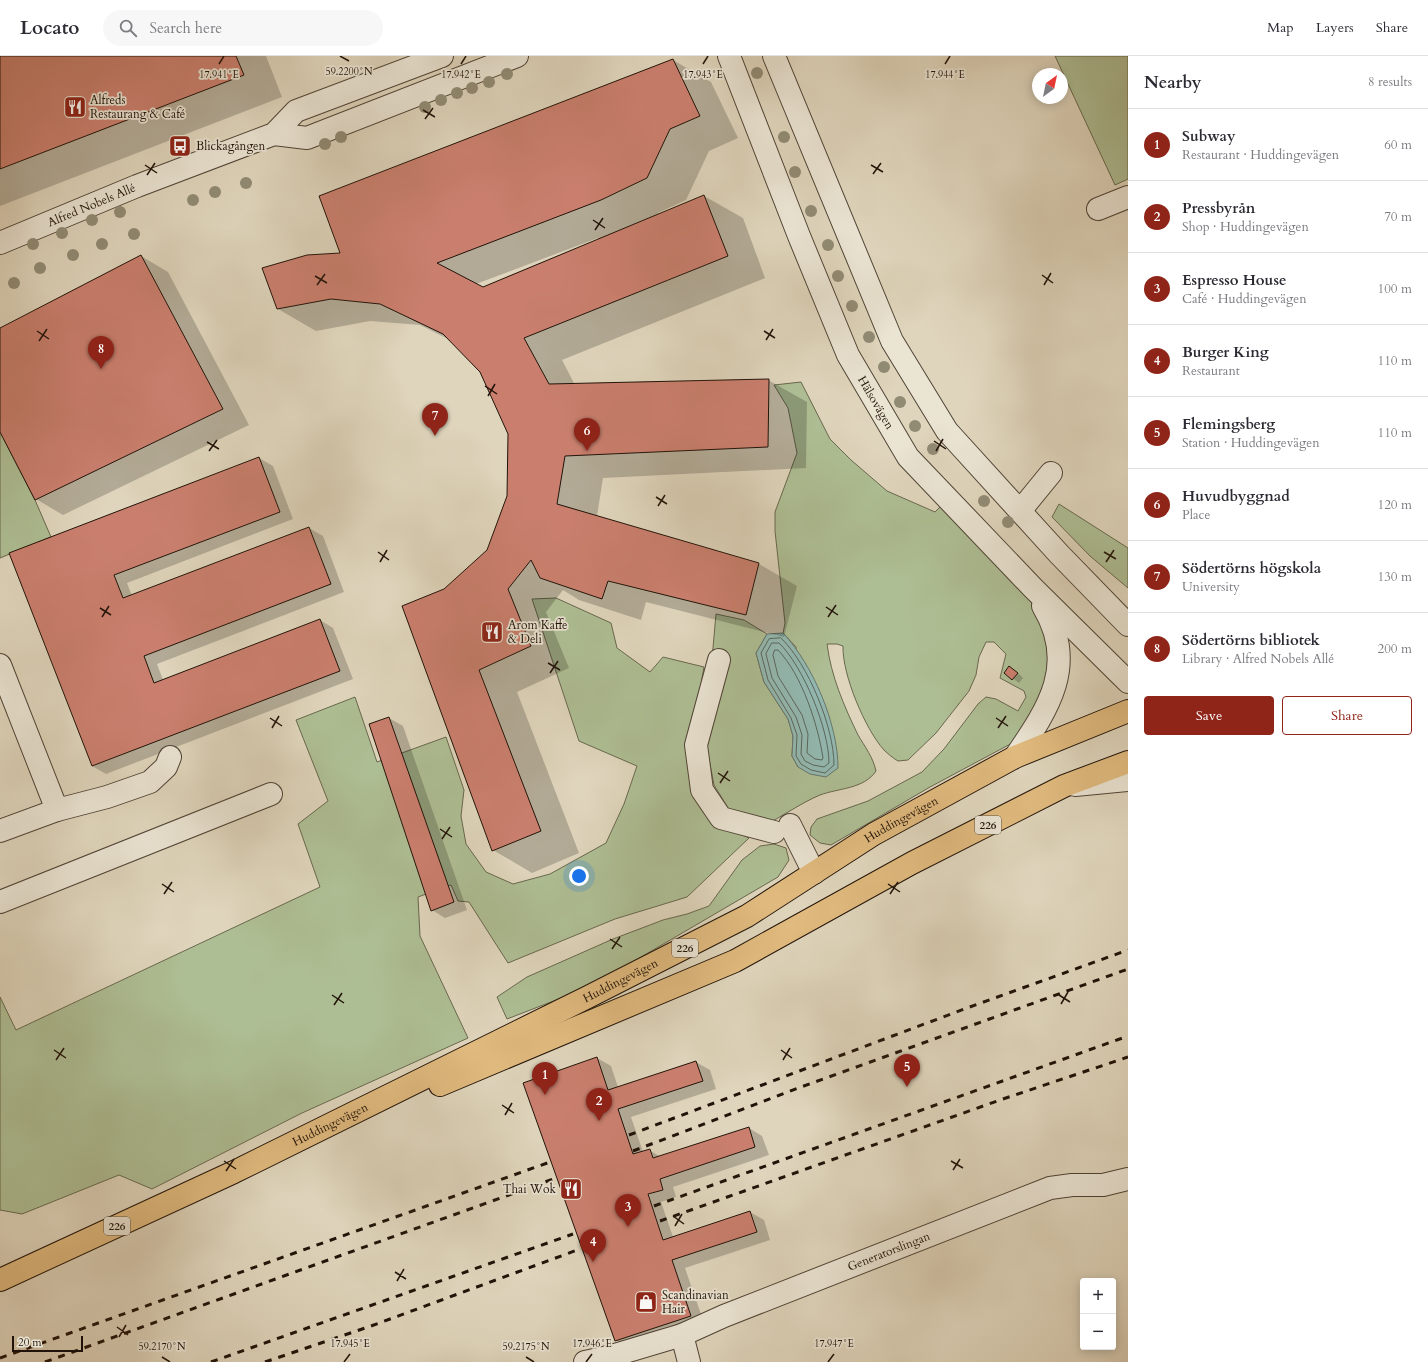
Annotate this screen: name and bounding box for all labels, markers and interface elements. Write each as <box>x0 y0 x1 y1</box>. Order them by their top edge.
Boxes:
search box <box>103 10 383 46</box>
text: Locato <box>20 15 79 41</box>
icon: search <box>117 17 139 39</box>
text: Search here <box>149 18 222 38</box>
text: Map <box>1267 18 1294 37</box>
text: Layers <box>1316 18 1354 37</box>
text: Share <box>1376 18 1408 37</box>
text: 59.2200°N <box>326 65 373 79</box>
text: 17.941°E <box>199 68 239 82</box>
text: 17.942°E <box>441 68 481 82</box>
text: 17.943°E <box>683 68 723 82</box>
text: 17.944°E <box>925 68 965 82</box>
north arrow <box>1032 68 1068 104</box>
text: Nearby <box>1144 71 1201 94</box>
text: 8 results <box>1368 73 1412 91</box>
place label: Alfreds Restaurang & Café <box>90 92 185 122</box>
restaurant icon: Alfreds Restaurang & Café <box>62 94 88 120</box>
text: Subway <box>1182 126 1235 146</box>
bus stop icon: Blickagången <box>167 133 193 159</box>
text: 1 <box>1154 136 1160 154</box>
text: 60 m <box>1384 136 1412 154</box>
place label: Blickagången <box>196 138 266 154</box>
text: Restaurant · Huddingevägen <box>1182 146 1339 164</box>
street label: Alfred Nobels Allé <box>45 180 138 230</box>
text: Pressbyrån <box>1182 198 1255 218</box>
text: 2 <box>1154 208 1160 226</box>
text: 70 m <box>1384 208 1412 226</box>
text: Shop · Huddingevägen <box>1182 218 1309 236</box>
text: Espresso House <box>1182 270 1286 290</box>
text: 3 <box>1154 280 1160 298</box>
text: 100 m <box>1378 280 1412 298</box>
text: Café · Huddingevägen <box>1182 290 1307 308</box>
pin: 8 <box>88 336 114 369</box>
text: Burger King <box>1182 342 1269 362</box>
text: 4 <box>1154 352 1160 370</box>
text: 110 m <box>1378 352 1412 370</box>
text: Restaurant <box>1182 362 1240 380</box>
street label: Hälsovägen <box>854 373 898 432</box>
pin: 7 <box>422 403 448 436</box>
text: Flemingsberg <box>1182 414 1275 434</box>
pin: 6 <box>574 418 600 451</box>
text: 5 <box>1154 424 1160 442</box>
text: 110 m <box>1378 424 1412 442</box>
text: Station · Huddingevägen <box>1182 434 1320 452</box>
text: Huvudbyggnad <box>1182 486 1290 506</box>
text: 6 <box>1154 496 1160 514</box>
text: 120 m <box>1378 496 1412 514</box>
text: Place <box>1182 506 1210 524</box>
text: Södertörns högskola <box>1182 558 1321 578</box>
text: 7 <box>1154 568 1160 586</box>
text: 130 m <box>1378 568 1412 586</box>
text: University <box>1182 578 1240 596</box>
place label: Arom Kaffe & Deli <box>508 617 568 647</box>
restaurant icon: Arom Kaffe & Deli <box>479 619 505 645</box>
text: Södertörns bibliotek <box>1182 630 1320 650</box>
text: 8 <box>1154 640 1160 658</box>
text: 200 m <box>1378 640 1412 658</box>
text: Library · Alfred Nobels Allé <box>1182 650 1334 668</box>
button: Save <box>1144 696 1274 735</box>
button: Share <box>1282 696 1412 735</box>
street label: Huddingevägen <box>861 792 941 846</box>
road number: 226 <box>975 816 1001 834</box>
your location <box>569 866 589 886</box>
road number: 226 <box>672 939 698 957</box>
street label: Huddingevägen <box>580 955 661 1006</box>
pin: 5 <box>894 1054 920 1087</box>
pin: 1 <box>532 1062 558 1095</box>
pin: 2 <box>586 1088 612 1121</box>
street label: Huddingevägen <box>290 1099 371 1150</box>
restaurant icon: Thai Wok <box>558 1176 584 1202</box>
place label: Thai Wok <box>503 1181 557 1197</box>
pin: 3 <box>615 1194 641 1227</box>
road number: 226 <box>104 1217 130 1235</box>
street label: Generatorslingan <box>845 1228 933 1275</box>
pin: 4 <box>580 1229 606 1262</box>
map controls <box>1080 1278 1116 1350</box>
button: + <box>1080 1278 1116 1314</box>
place label: Scandinavian Hair <box>662 1287 729 1317</box>
shop icon: Scandinavian Hair <box>633 1289 659 1315</box>
button: − <box>1080 1314 1116 1350</box>
scale bar <box>12 1334 83 1353</box>
text: 20 m <box>18 1335 42 1350</box>
text: 17.945°E <box>330 1337 370 1351</box>
text: 17.946°E <box>572 1337 612 1351</box>
text: 17.947°E <box>814 1337 854 1351</box>
text: 59.2170°N <box>139 1340 186 1354</box>
text: 59.2175°N <box>503 1340 550 1354</box>

